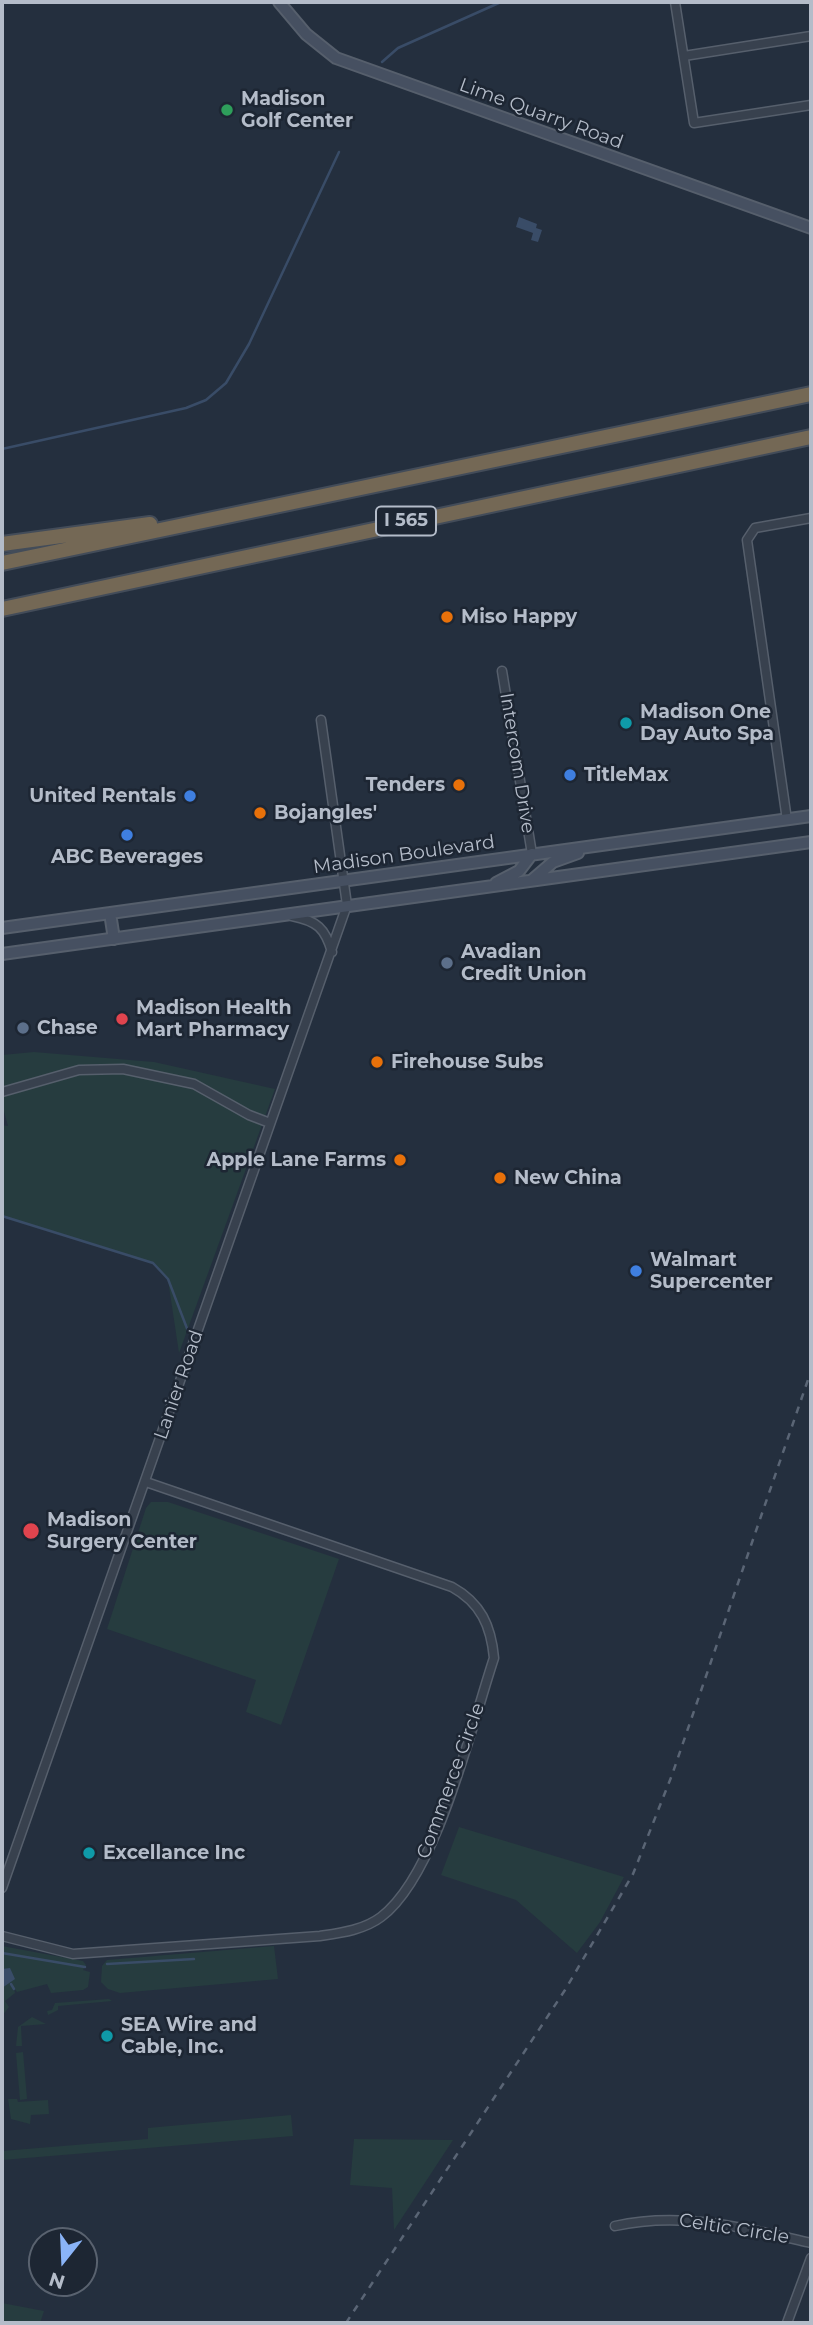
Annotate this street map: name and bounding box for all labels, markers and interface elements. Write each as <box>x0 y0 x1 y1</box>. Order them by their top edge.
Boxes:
street label: Lime Quarry Road <box>456 74 626 154</box>
place label: Madison Golf Center <box>241 88 353 132</box>
marker: Madison Golf Center <box>219 102 235 118</box>
road number: I 565 <box>376 506 436 536</box>
place label: Miso Happy <box>461 606 577 628</box>
marker: Miso Happy <box>439 609 455 625</box>
street label: Intercom Drive <box>495 691 539 835</box>
place label: Madison One Day Auto Spa <box>640 701 774 745</box>
marker: Madison One Day Auto Spa <box>618 715 634 731</box>
place label: TitleMax <box>584 764 669 786</box>
marker: TitleMax <box>562 767 578 783</box>
place label: Tenders <box>366 774 445 796</box>
marker: Tenders <box>451 777 467 793</box>
place label: United Rentals <box>29 785 176 807</box>
marker: United Rentals <box>182 788 198 804</box>
place label: Bojangles' <box>274 802 377 824</box>
marker: Bojangles' <box>252 805 268 821</box>
marker: ABC Beverages <box>119 827 135 843</box>
street label: Madison Boulevard <box>312 831 496 879</box>
place label: ABC Beverages <box>51 846 203 868</box>
place label: Avadian Credit Union <box>461 941 587 985</box>
marker: Avadian Credit Union <box>439 955 455 971</box>
place label: Madison Health Mart Pharmacy <box>136 997 292 1041</box>
marker: Madison Health Mart Pharmacy <box>114 1011 130 1027</box>
place label: Chase <box>37 1017 98 1039</box>
marker: Chase <box>15 1020 31 1036</box>
place label: Firehouse Subs <box>391 1051 543 1073</box>
marker: Firehouse Subs <box>369 1054 385 1070</box>
place label: Apple Lane Farms <box>207 1149 386 1171</box>
marker: Apple Lane Farms <box>392 1152 408 1168</box>
place label: New China <box>514 1167 622 1189</box>
marker: New China <box>492 1170 508 1186</box>
place label: Walmart Supercenter <box>650 1249 773 1293</box>
marker: Walmart Supercenter <box>628 1263 644 1279</box>
street label: Lanier Road <box>150 1327 208 1443</box>
place label: Madison Surgery Center <box>47 1509 197 1553</box>
marker: Madison Surgery Center <box>21 1521 41 1541</box>
street label: Commerce Circle <box>412 1700 490 1862</box>
place label: Excellance Inc <box>103 1842 245 1864</box>
marker: Excellance Inc <box>81 1845 97 1861</box>
place label: SEA Wire and Cable, Inc. <box>121 2014 257 2058</box>
marker: SEA Wire and Cable, Inc. <box>99 2028 115 2044</box>
street label: Celtic Circle <box>677 2209 791 2249</box>
north arrow <box>28 2227 98 2297</box>
text: N <box>46 2267 68 2294</box>

